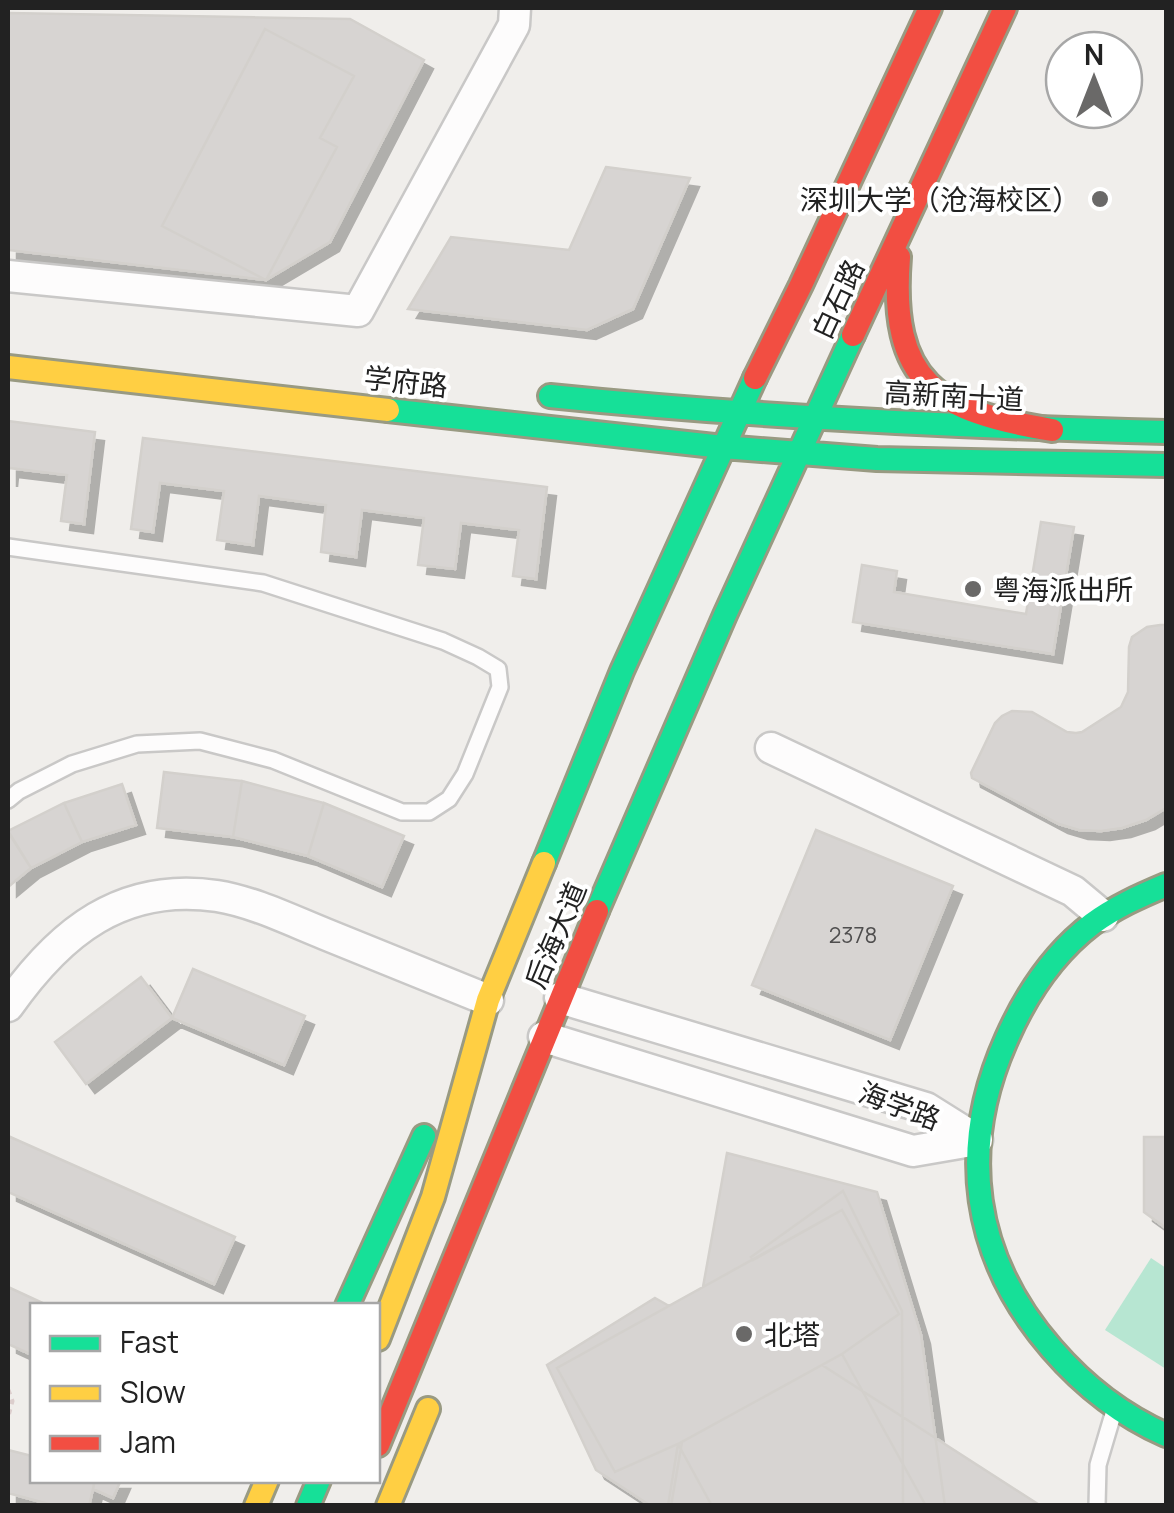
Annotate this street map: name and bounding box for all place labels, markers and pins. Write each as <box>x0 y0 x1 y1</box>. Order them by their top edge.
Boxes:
place label: 深圳大学（沧海校区） <box>800 180 1080 218</box>
marker: 深圳大学（沧海校区） <box>1089 188 1111 210</box>
place label: 粤海派出所 <box>993 570 1133 608</box>
marker: 粤海派出所 <box>962 578 984 600</box>
place label: 北塔 <box>764 1315 820 1353</box>
marker: 北塔 <box>733 1323 755 1345</box>

